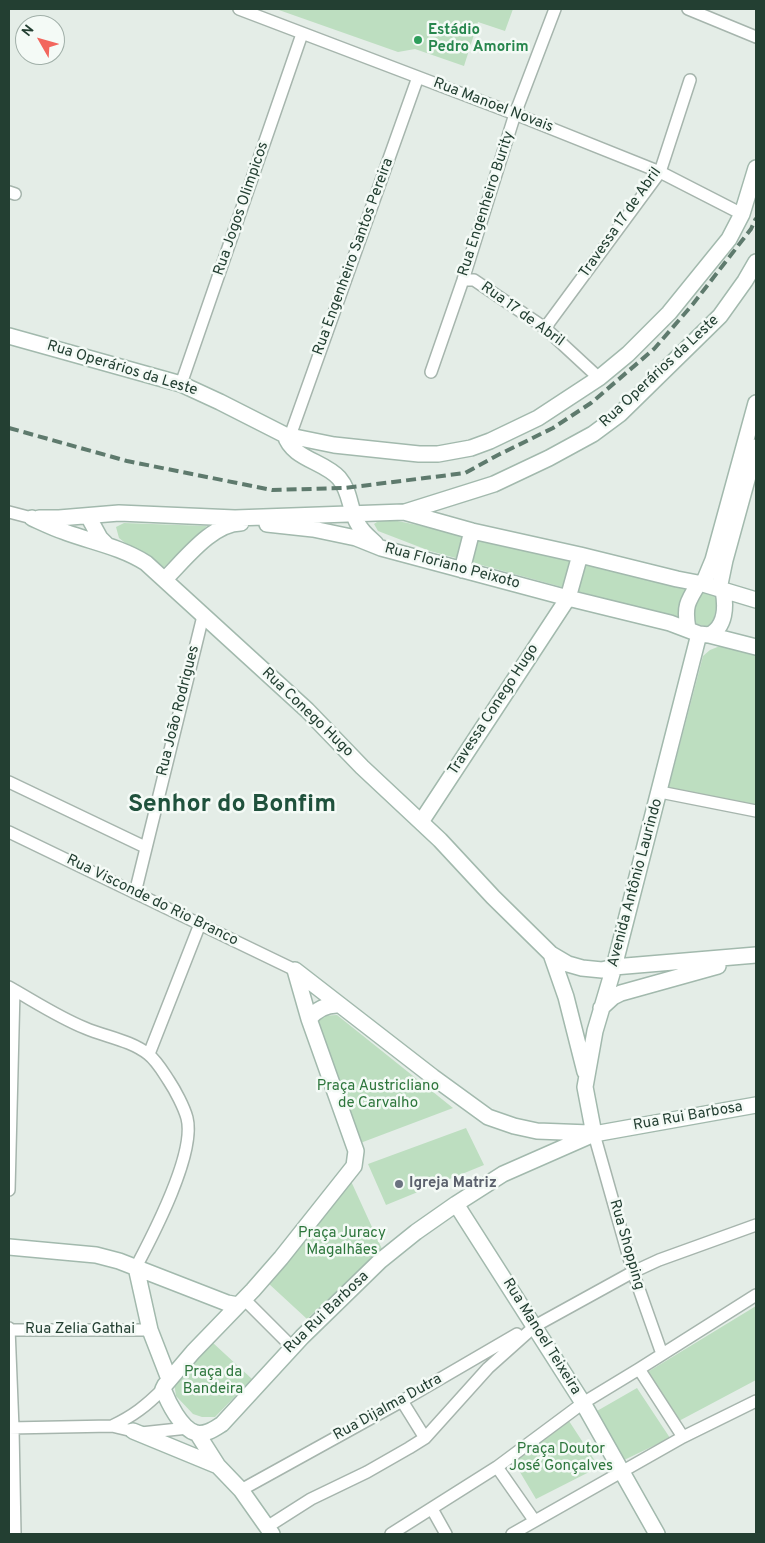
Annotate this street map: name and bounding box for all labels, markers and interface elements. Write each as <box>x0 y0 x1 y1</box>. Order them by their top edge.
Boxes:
north arrow <box>15 15 65 65</box>
text: N <box>19 22 38 40</box>
place label: Estádio Pedro Amorim <box>428 22 529 57</box>
marker: Estádio Pedro Amorim <box>412 34 424 46</box>
street label: Rua Manoel Novais <box>430 75 556 137</box>
street label: Rua Engenheiro Burity <box>455 129 519 279</box>
street label: Rua Jogos Olimpicos <box>211 140 273 278</box>
street label: Rua Engenheiro Santos Pereira <box>310 156 398 358</box>
street label: Travessa 17 de Abril <box>576 164 666 282</box>
street label: Rua 17 de Abril <box>477 279 567 351</box>
street label: Rua Operários da Leste <box>597 312 723 432</box>
street label: Rua Operários da Leste <box>45 338 199 400</box>
street label: Rua Floriano Peixoto <box>382 540 522 594</box>
street label: Travessa Conego Hugo <box>445 641 543 779</box>
street label: Rua João Rodrigues <box>154 644 204 778</box>
street label: Rua Conego Hugo <box>257 665 357 761</box>
district label: Senhor do Bonfim <box>128 791 336 821</box>
street label: Avenida Antônio Laurindo <box>605 797 667 969</box>
street label: Rua Visconde do Rio Branco <box>63 851 241 951</box>
park label: Praça Austricliano de Carvalho <box>317 1078 439 1113</box>
street label: Rua Rui Barbosa <box>632 1099 744 1135</box>
place label: Igreja Matriz <box>409 1175 497 1193</box>
marker: Igreja Matriz <box>393 1178 405 1190</box>
street label: Rua Shopping <box>604 1198 648 1292</box>
park label: Praça Juracy Magalhães <box>298 1225 386 1260</box>
street label: Rua Rui Barbosa <box>281 1268 373 1358</box>
street label: Rua Manoel Teixeira <box>498 1275 584 1399</box>
street label: Rua Zelia Gathai <box>25 1321 135 1339</box>
park label: Praça da Bandeira <box>183 1364 243 1399</box>
street label: Rua Dijalma Dutra <box>331 1371 445 1445</box>
park label: Praça Doutor José Gonçalves <box>509 1441 613 1476</box>

